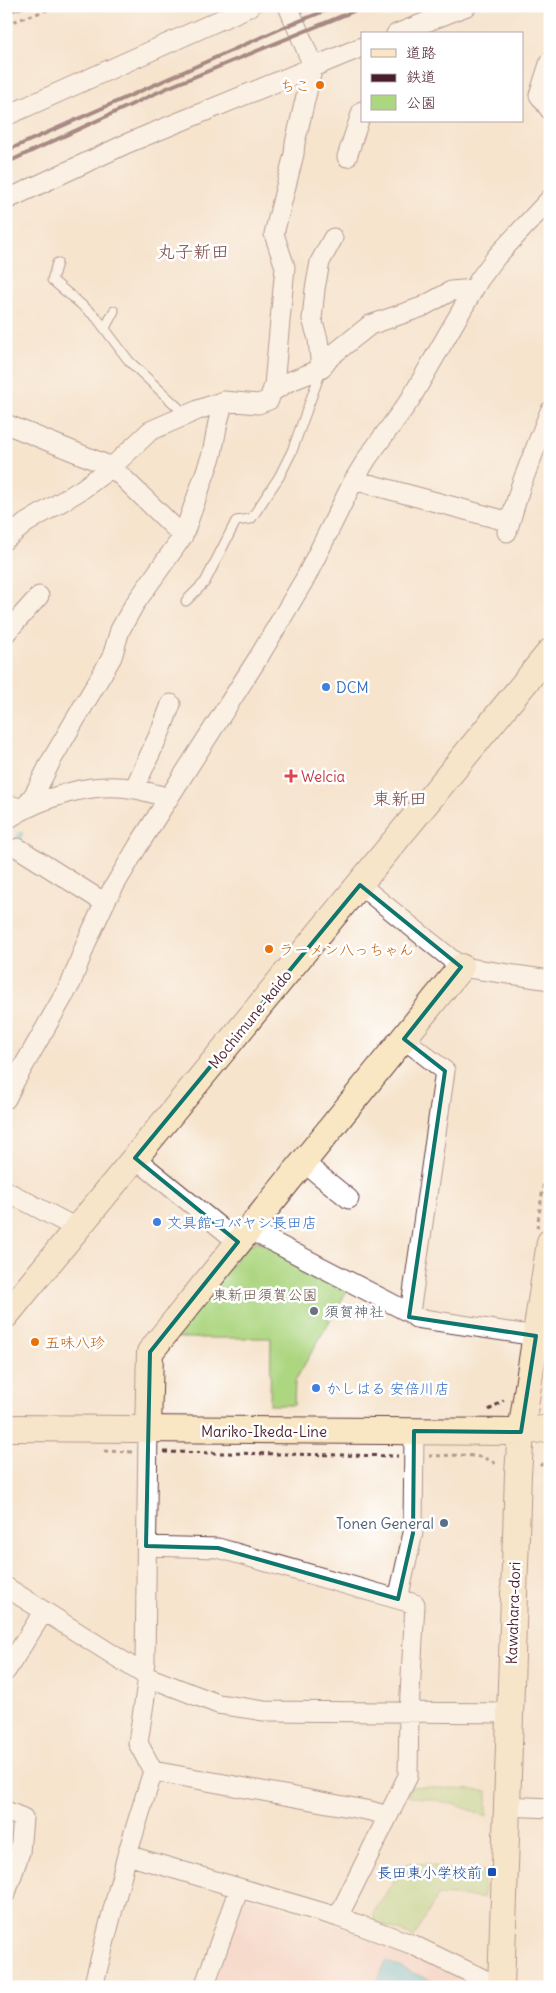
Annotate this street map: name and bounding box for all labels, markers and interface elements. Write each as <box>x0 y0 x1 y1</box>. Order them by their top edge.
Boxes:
legend <box>361 32 524 122</box>
text: 道路 <box>406 43 436 62</box>
text: 鉄道 <box>406 67 436 86</box>
place label: ちこ <box>280 76 310 95</box>
marker: ちこ <box>314 79 326 91</box>
text: 公園 <box>406 93 436 112</box>
district label: 丸子新田 <box>157 240 229 263</box>
place label: DCM <box>336 678 369 697</box>
marker: DCM <box>320 681 332 693</box>
place label: Welcia <box>301 767 346 786</box>
marker: Welcia <box>285 770 297 782</box>
district label: 東新田 <box>373 787 427 810</box>
place label: ラーメン八っちゃん <box>279 940 414 959</box>
marker: ラーメン八っちゃん <box>263 943 275 955</box>
street label: Mochimune-kaido <box>204 966 296 1072</box>
place label: 文具館コバヤシ長田店 <box>167 1213 317 1232</box>
marker: 文具館コバヤシ長田店 <box>151 1216 163 1228</box>
park label: 東新田須賀公園 <box>212 1285 318 1304</box>
place label: 須賀神社 <box>324 1302 384 1321</box>
marker: 須賀神社 <box>308 1305 320 1317</box>
place label: 五味八珍 <box>45 1333 105 1352</box>
marker: 五味八珍 <box>29 1336 41 1348</box>
place label: かしはる 安倍川店 <box>326 1379 450 1398</box>
marker: かしはる 安倍川店 <box>310 1382 322 1394</box>
street label: Mariko-Ikeda-Line <box>201 1422 327 1441</box>
place label: Tonen General <box>336 1514 434 1533</box>
marker: Tonen General <box>438 1517 450 1529</box>
street label: Kawahara-dori <box>502 1561 524 1665</box>
place label: 長田東小学校前 <box>377 1863 482 1882</box>
marker: 長田東小学校前 <box>486 1866 498 1878</box>

